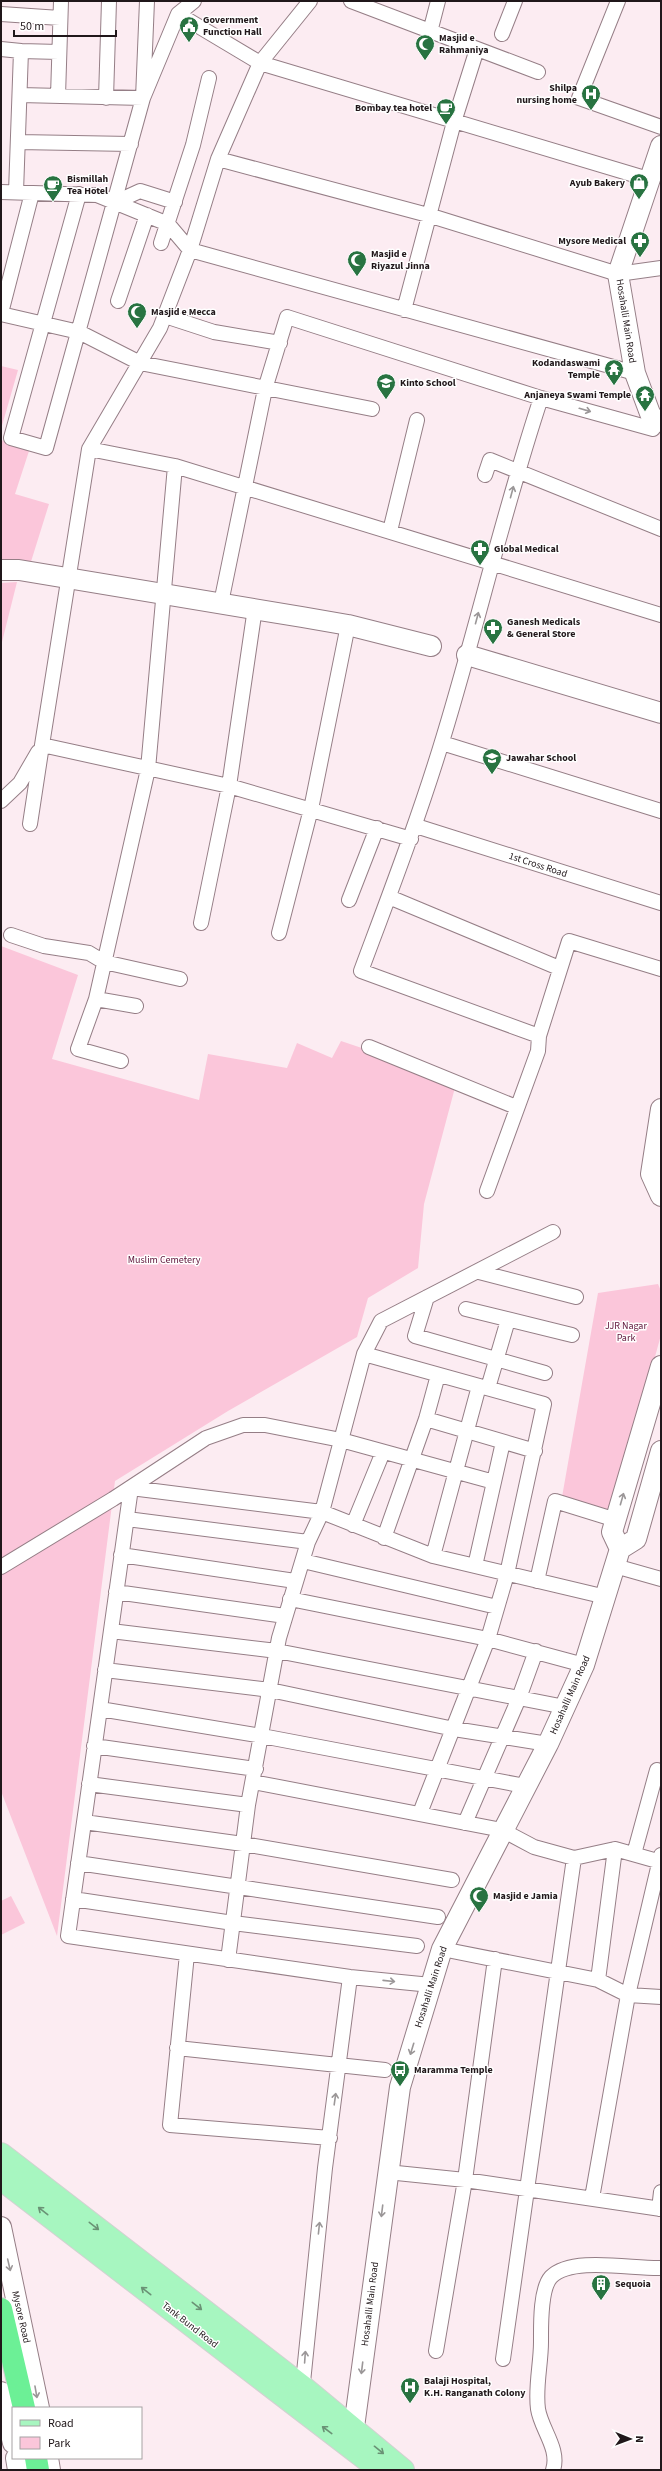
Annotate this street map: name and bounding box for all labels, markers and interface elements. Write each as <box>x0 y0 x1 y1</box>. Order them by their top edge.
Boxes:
scale bar <box>14 12 116 38</box>
place label: Government Function Hall <box>203 13 262 39</box>
public building icon: Government Function Hall <box>178 15 200 43</box>
text: 50 m <box>20 18 44 35</box>
place label: Masjid e Rahmaniya <box>439 31 489 57</box>
mosque icon: Masjid e Rahmaniya <box>414 33 436 61</box>
place label: Shilpa nursing home <box>516 81 577 107</box>
hospital icon: Shilpa nursing home <box>580 83 602 111</box>
cafe icon: Bombay tea hotel <box>435 97 457 125</box>
place label: Bombay tea hotel <box>355 101 432 115</box>
place label: Bismillah Tea Hotel <box>67 172 109 198</box>
shop icon: Ayub Bakery <box>628 172 650 200</box>
cafe icon: Bismillah Tea Hotel <box>42 174 64 202</box>
place label: Ayub Bakery <box>569 176 626 190</box>
pharmacy icon: Mysore Medical <box>629 230 651 258</box>
place label: Mysore Medical <box>558 234 626 248</box>
place label: Masjid e Riyazul Jinna <box>371 247 430 273</box>
mosque icon: Masjid e Riyazul Jinna <box>346 249 368 277</box>
street label: Hosahalli Main Road <box>612 278 640 364</box>
mosque icon: Masjid e Mecca <box>126 301 148 329</box>
place label: Masjid e Mecca <box>151 305 216 319</box>
place label: Kodandaswami Temple <box>532 356 600 382</box>
temple icon: Kodandaswami Temple <box>603 358 625 386</box>
school or university icon: Kinto School <box>375 372 397 400</box>
place label: Kinto School <box>400 376 456 390</box>
temple icon: Anjaneya Swami Temple <box>634 384 656 412</box>
place label: Anjaneya Swami Temple <box>523 388 631 402</box>
one-way arrow <box>578 407 591 414</box>
one-way arrow <box>509 486 516 499</box>
pharmacy icon: Global Medical <box>469 538 491 566</box>
place label: Global Medical <box>494 542 559 556</box>
one-way arrow <box>474 611 481 624</box>
place label: Ganesh Medicals & General Store <box>507 615 581 641</box>
pharmacy icon: Ganesh Medicals & General Store <box>482 617 504 645</box>
school or university icon: Jawahar School <box>481 747 503 775</box>
place label: Jawahar School <box>506 751 576 765</box>
street label: 1st Cross Road <box>507 849 569 881</box>
park label: Muslim Cemetery <box>128 1253 201 1267</box>
park label: JJR Nagar Park <box>605 1319 647 1345</box>
one-way arrow <box>619 1493 626 1506</box>
street label: Hosahalli Main Road <box>546 1653 594 1737</box>
mosque icon: Masjid e Jamia <box>468 1885 490 1913</box>
place label: Masjid e Jamia <box>493 1889 558 1903</box>
street label: Hosahalli Main Road <box>411 1944 451 2030</box>
one-way arrow <box>382 1977 395 1985</box>
one-way arrow <box>408 2043 415 2056</box>
bus stop icon: Maramma Temple <box>389 2059 411 2087</box>
place label: Maramma Temple <box>414 2063 493 2077</box>
one-way arrow <box>331 2093 339 2106</box>
one-way arrow <box>378 2204 386 2217</box>
one-way arrow <box>38 2207 49 2215</box>
one-way arrow <box>89 2222 100 2231</box>
one-way arrow <box>315 2222 322 2235</box>
one-way arrow <box>6 2258 14 2271</box>
street label: Hosahalli Main Road <box>358 2261 382 2347</box>
building icon: Sequoia <box>590 2273 612 2301</box>
place label: Sequoia <box>615 2277 651 2291</box>
one-way arrow <box>140 2286 151 2295</box>
street label: Mysore Road <box>8 2289 34 2345</box>
street label: Tank Bund Road <box>159 2299 221 2351</box>
one-way arrow <box>191 2302 202 2310</box>
one-way arrow <box>301 2351 308 2364</box>
one-way arrow <box>358 2361 366 2374</box>
place label: Balaji Hospital, K.H. Ranganath Colony <box>424 2374 526 2400</box>
hospital icon: Balaji Hospital, K.H. Ranganath Colony <box>399 2376 421 2404</box>
one-way arrow <box>33 2385 41 2398</box>
legend <box>12 2407 142 2459</box>
text: Road <box>48 2415 74 2432</box>
north arrow <box>610 2419 650 2459</box>
one-way arrow <box>321 2425 332 2434</box>
text: Park <box>48 2435 70 2452</box>
text: N <box>632 2435 647 2443</box>
one-way arrow <box>373 2445 384 2454</box>

